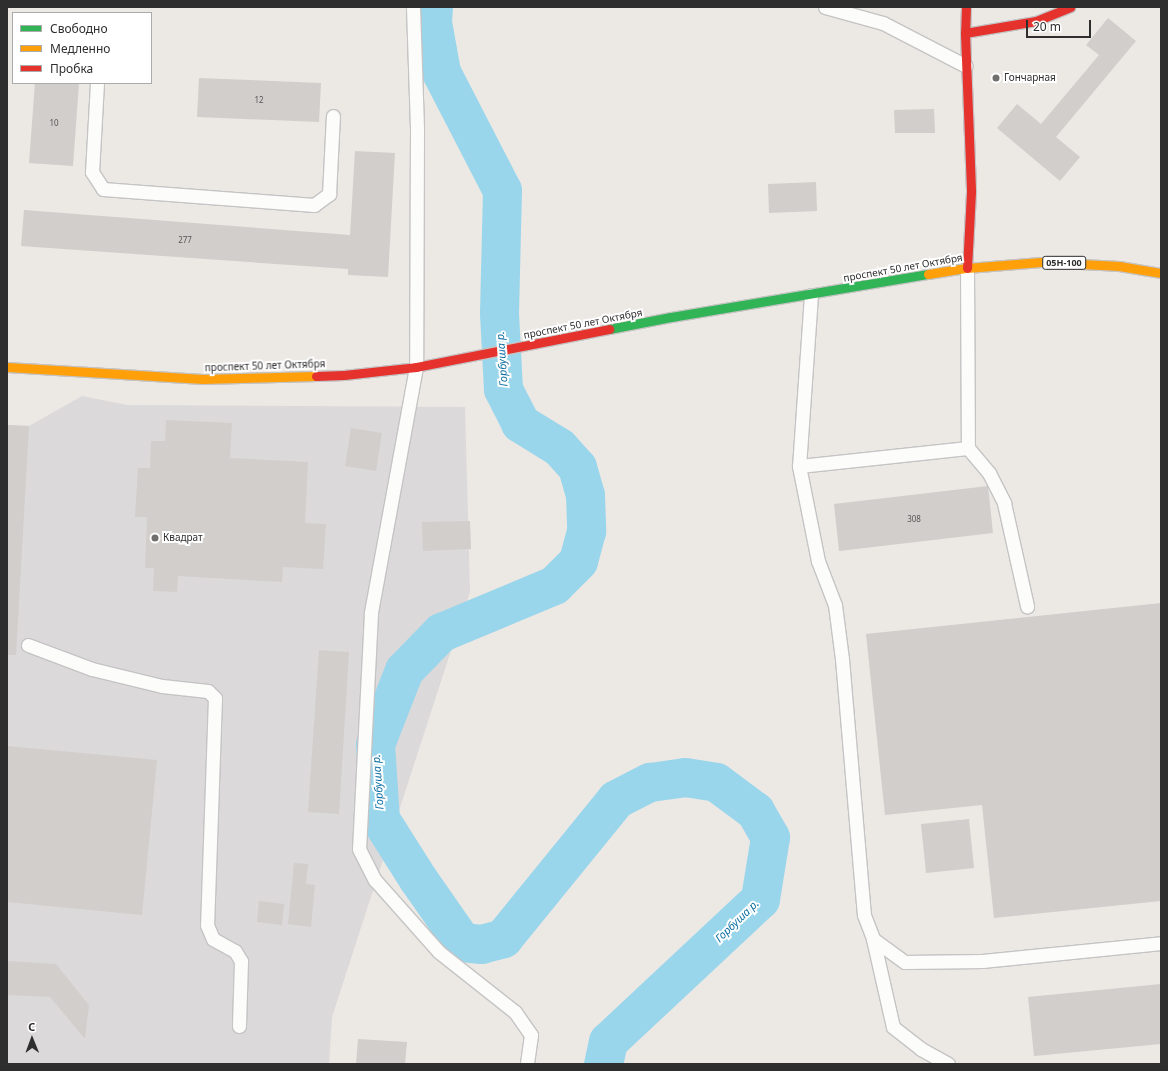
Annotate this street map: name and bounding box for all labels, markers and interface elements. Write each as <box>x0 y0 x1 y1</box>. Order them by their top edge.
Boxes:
legend <box>12 12 152 84</box>
scale bar <box>1028 12 1093 38</box>
text: 20 m <box>1033 18 1061 35</box>
text: Свободно <box>50 20 108 37</box>
text: Медленно <box>50 40 110 57</box>
text: Пробка <box>50 60 93 77</box>
place label: Гончарная <box>1004 72 1056 84</box>
marker: Гончарная <box>991 73 1001 83</box>
house number: 12 <box>254 95 264 105</box>
house number: 10 <box>49 118 59 128</box>
house number: 277 <box>178 235 192 245</box>
street label: проспект 50 лет Октября <box>842 252 964 284</box>
road number: 05Н-100 <box>1042 256 1086 270</box>
street label: проспект 50 лет Октября <box>523 307 643 341</box>
water label: Горбуша р. <box>493 331 511 387</box>
street label: проспект 50 лет Октября <box>204 358 326 374</box>
house number: 308 <box>907 514 921 524</box>
place label: Квадрат <box>163 532 203 544</box>
marker: Квадрат <box>150 533 160 543</box>
water label: Горбуша р. <box>369 754 387 810</box>
water label: Горбуша р. <box>712 897 762 945</box>
north arrow <box>12 1019 52 1059</box>
text: С <box>28 1019 35 1034</box>

